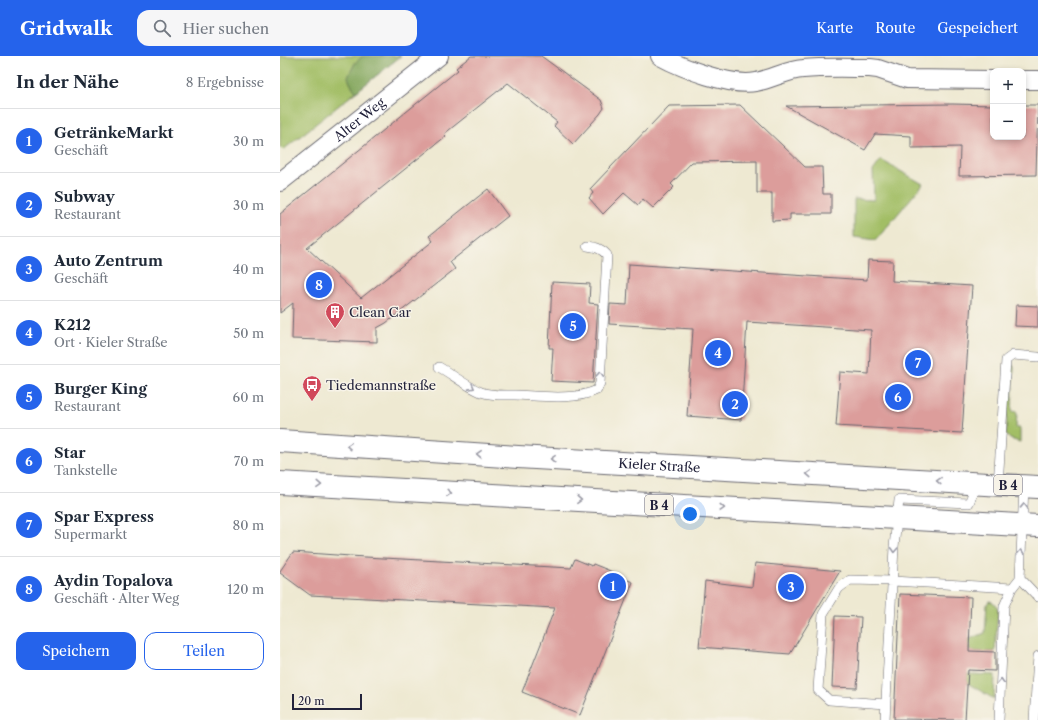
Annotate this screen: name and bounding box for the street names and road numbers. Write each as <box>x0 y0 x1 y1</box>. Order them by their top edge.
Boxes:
street label: Alter Weg <box>330 94 388 145</box>
street label: Kieler Straße <box>618 455 701 476</box>
road number: B 4 <box>994 475 1022 495</box>
road number: B 4 <box>645 495 673 515</box>

